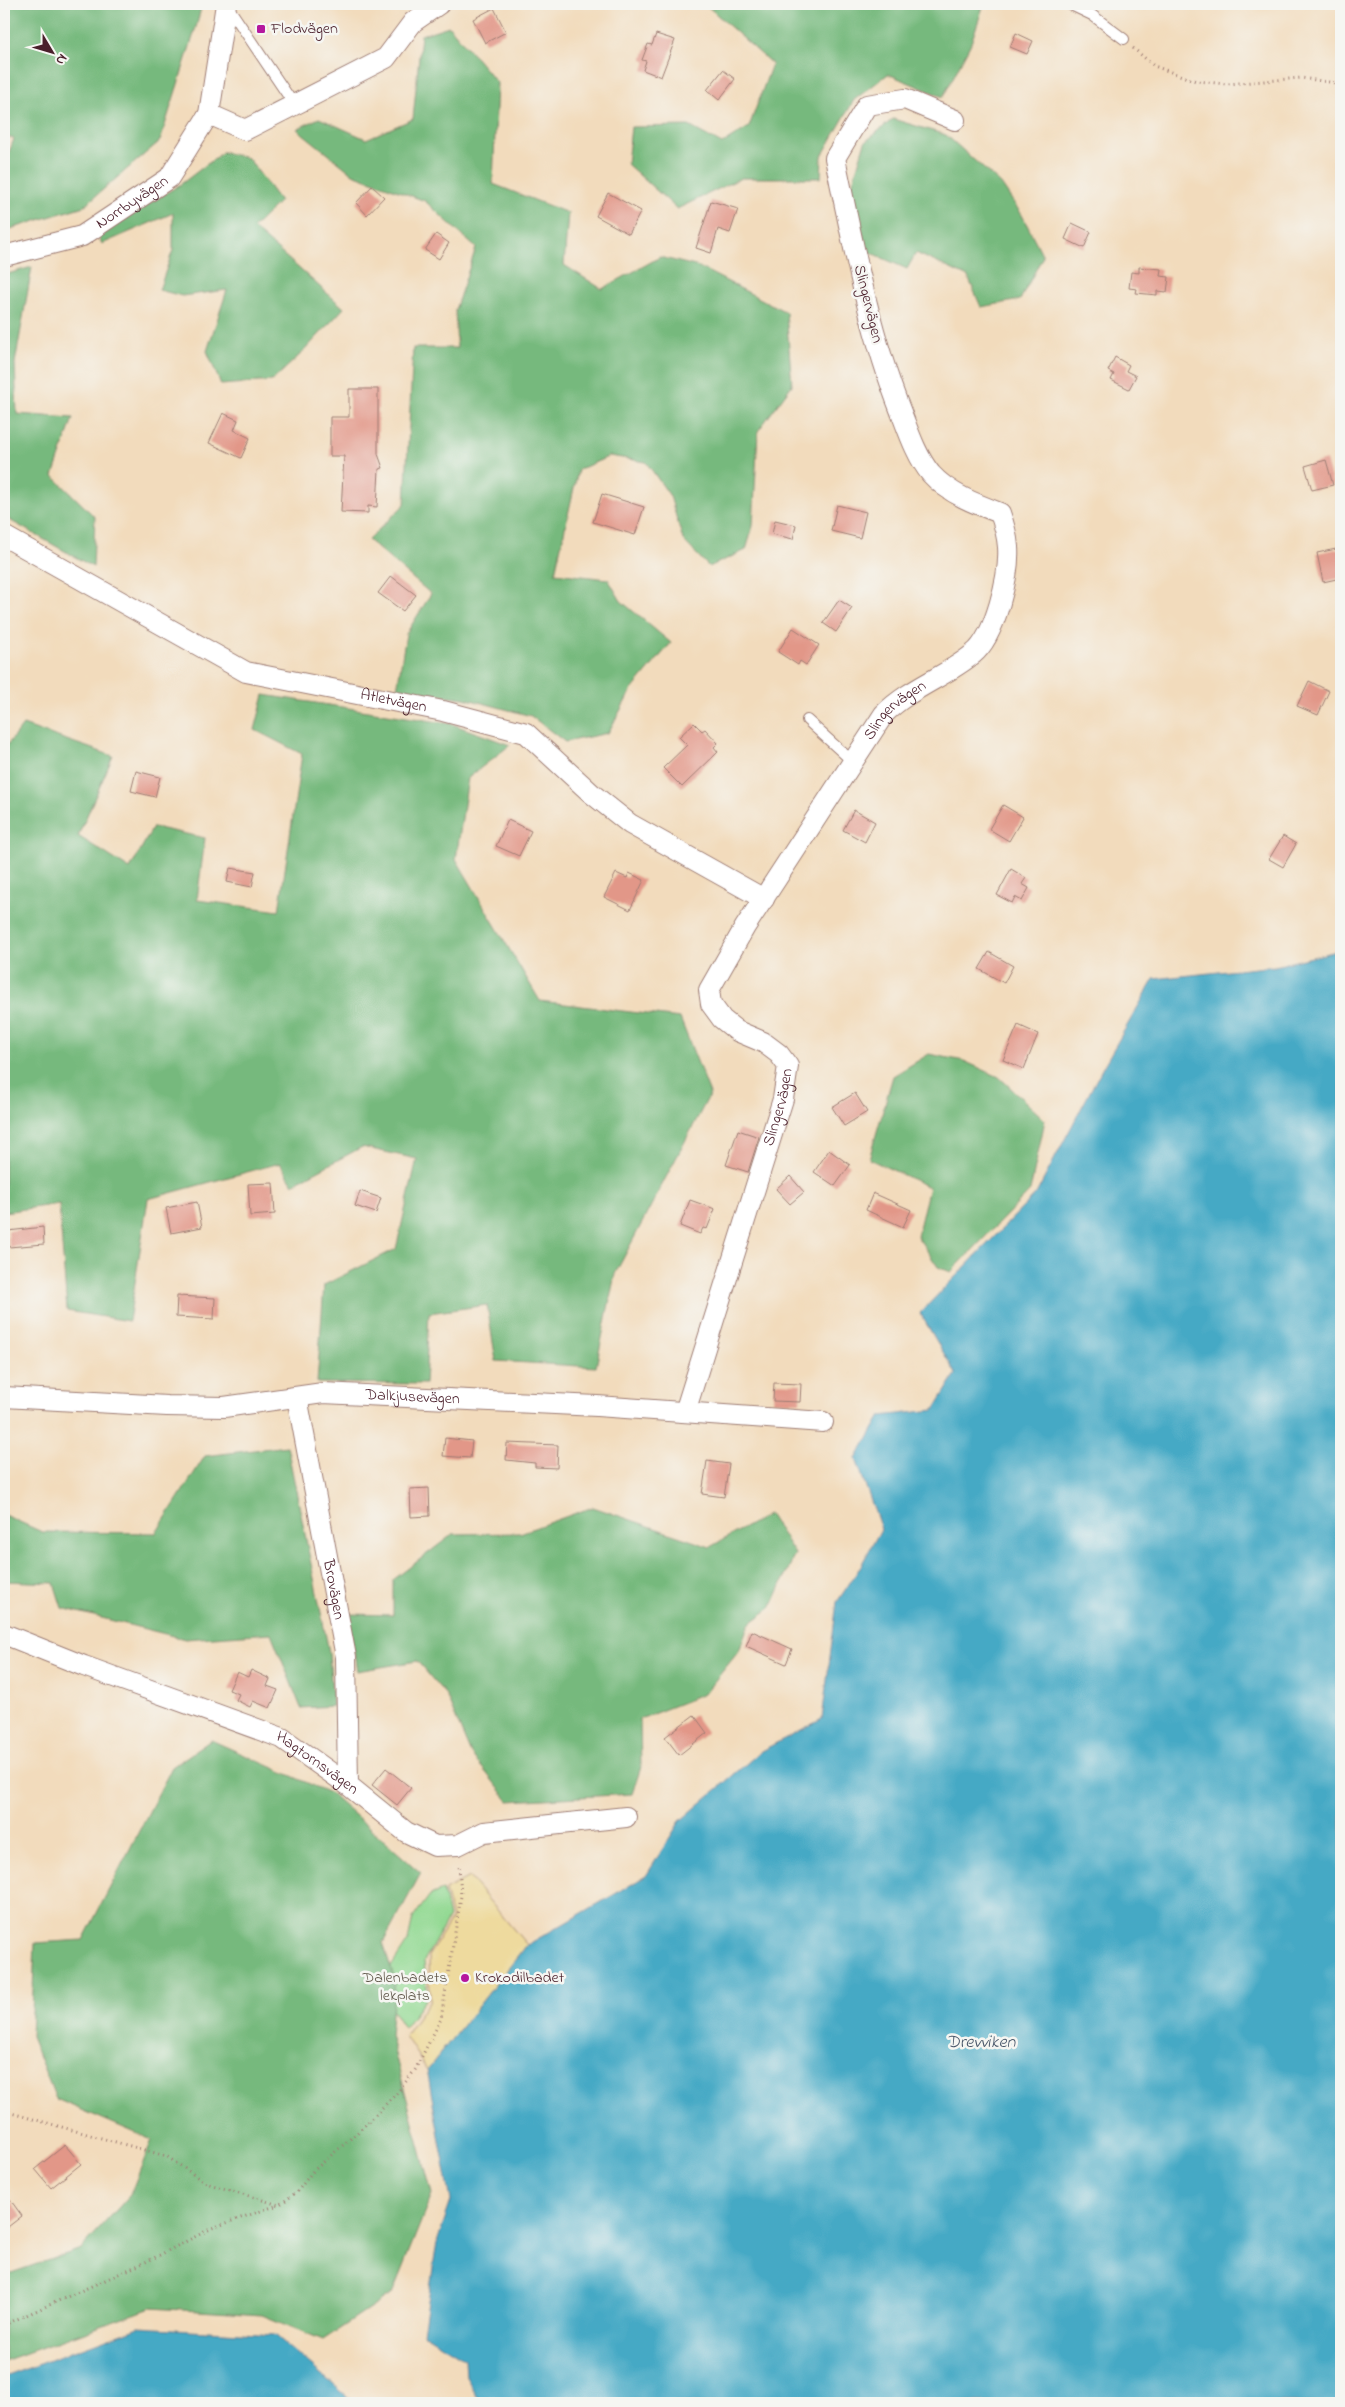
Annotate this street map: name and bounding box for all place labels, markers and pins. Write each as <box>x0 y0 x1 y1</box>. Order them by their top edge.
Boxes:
place label: Flodvägen <box>270 17 338 41</box>
marker: Flodvägen <box>255 23 267 35</box>
place label: Krokodilbadet <box>475 1966 565 1990</box>
marker: Krokodilbadet <box>459 1972 471 1984</box>

